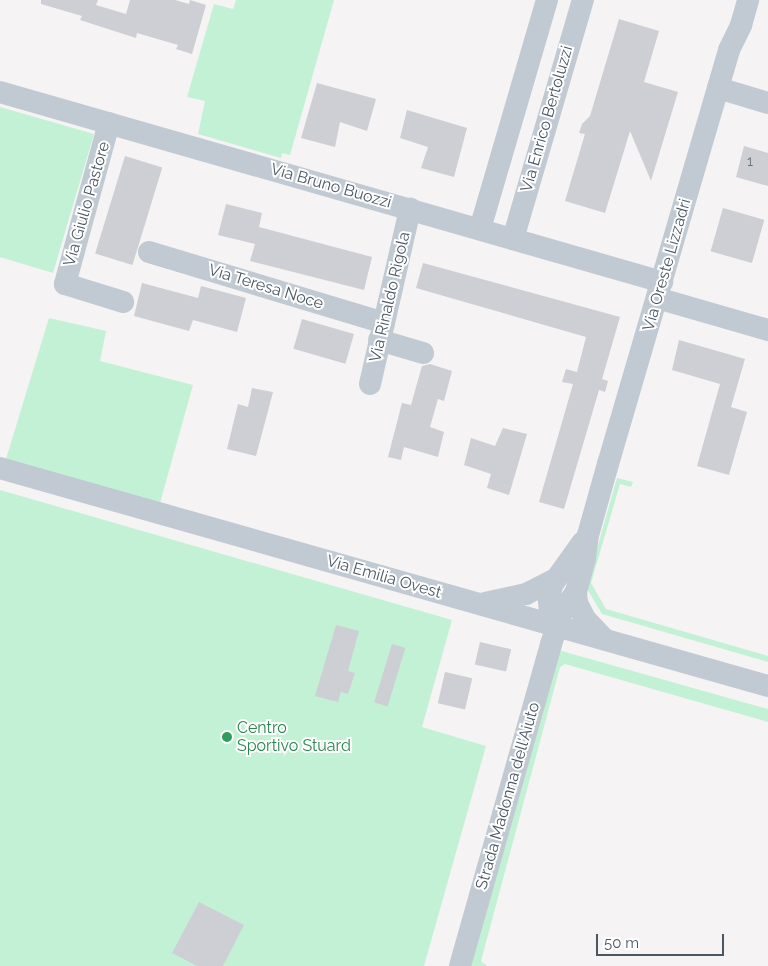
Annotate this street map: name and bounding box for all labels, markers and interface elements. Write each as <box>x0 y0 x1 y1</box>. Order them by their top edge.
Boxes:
street label: Via Enrico Bertoluzzi <box>517 44 577 194</box>
street label: Via Giulio Pastore <box>60 139 114 269</box>
house number: 1 <box>747 153 753 169</box>
street label: Via Bruno Buozzi <box>268 160 394 212</box>
street label: Via Oreste Lizzadri <box>639 197 695 333</box>
street label: Via Rinaldo Rigola <box>366 230 414 364</box>
street label: Via Teresa Noce <box>206 260 326 314</box>
street label: Via Emilia Ovest <box>324 551 444 603</box>
street label: Strada Madonna dell'Aiuto <box>472 700 544 892</box>
place label: Centro Sportivo Stuard <box>237 718 351 756</box>
marker: Centro Sportivo Stuard <box>221 731 233 743</box>
scale bar <box>598 924 726 956</box>
text: 50 m <box>604 934 639 952</box>

